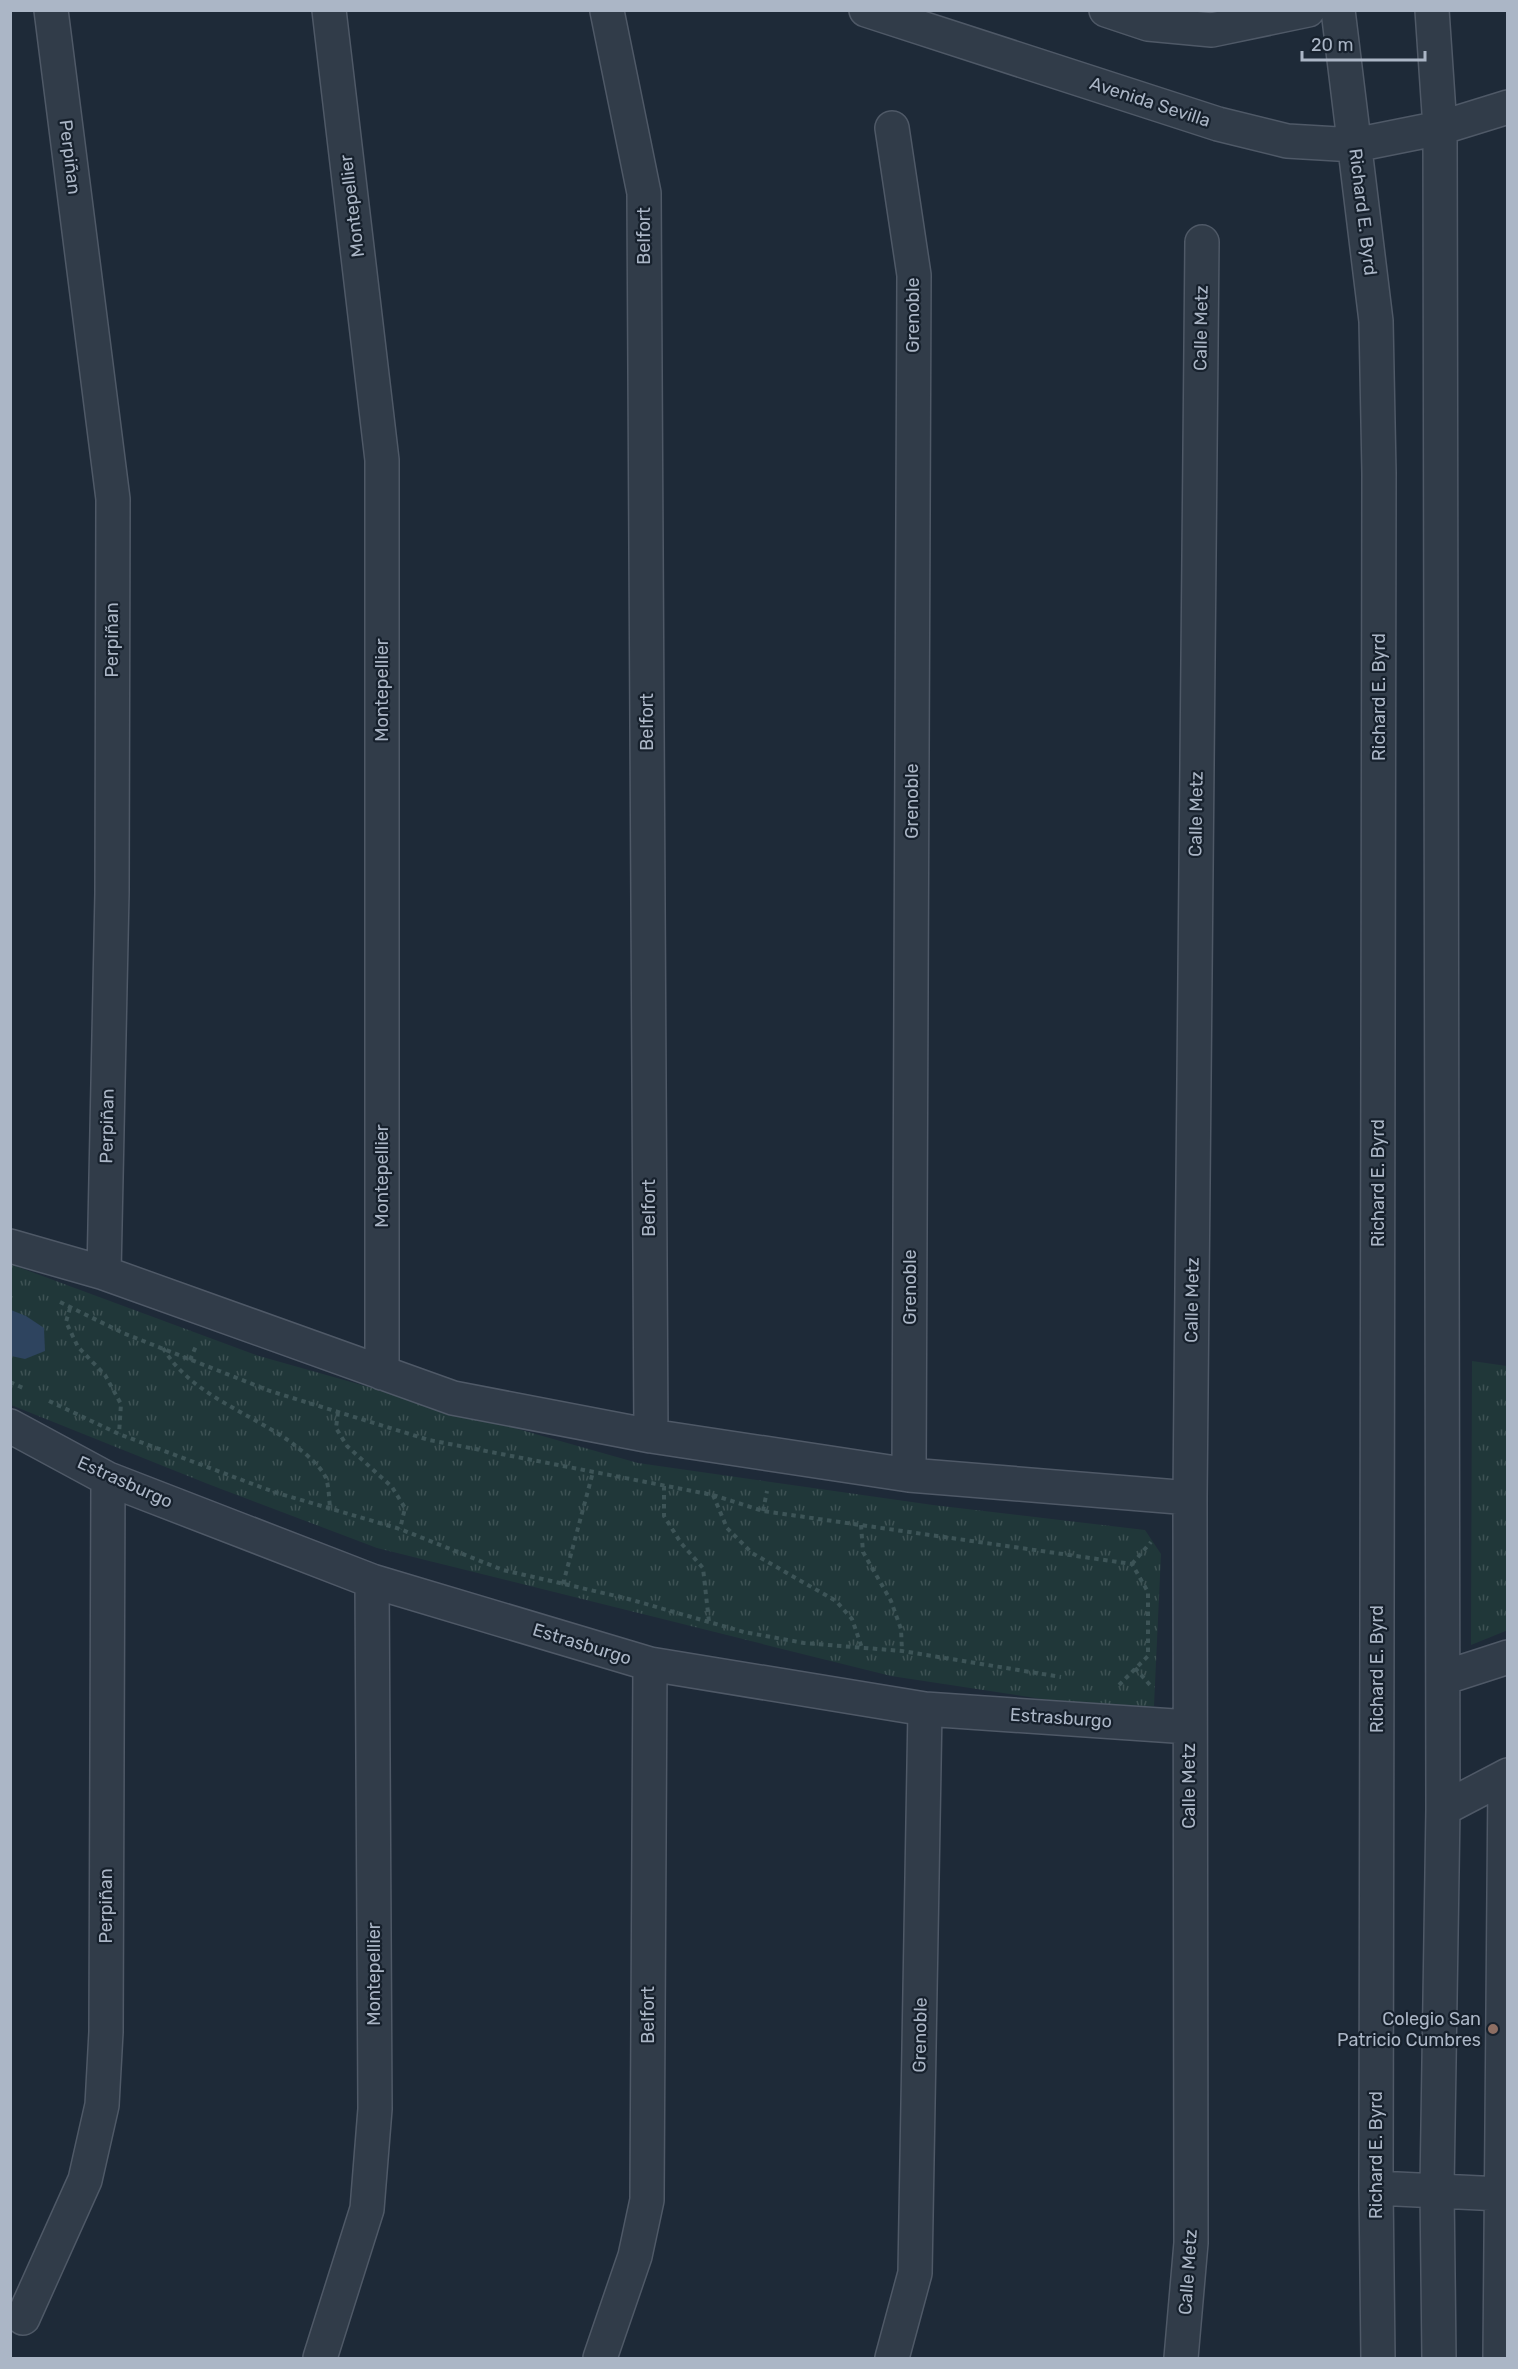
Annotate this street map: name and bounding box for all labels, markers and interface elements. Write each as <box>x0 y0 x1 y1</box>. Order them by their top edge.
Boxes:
scale bar <box>1302 24 1425 62</box>
text: 20 m <box>1311 34 1353 56</box>
street label: Avenida Sevilla <box>1087 72 1213 132</box>
street label: Perpiñan <box>54 118 86 196</box>
street label: Richard E. Byrd <box>1344 147 1382 277</box>
street label: Montepellier <box>335 153 369 259</box>
street label: Belfort <box>633 207 655 265</box>
street label: Grenoble <box>902 277 924 353</box>
street label: Calle Metz <box>1189 285 1213 371</box>
street label: Perpiñan <box>101 602 123 678</box>
street label: Richard E. Byrd <box>1368 633 1390 761</box>
street label: Montepellier <box>371 638 393 742</box>
street label: Belfort <box>636 693 658 751</box>
street label: Grenoble <box>901 763 923 839</box>
street label: Calle Metz <box>1184 771 1208 857</box>
street label: Perpiñan <box>95 1088 119 1164</box>
street label: Richard E. Byrd <box>1367 1119 1389 1247</box>
street label: Montepellier <box>371 1124 393 1228</box>
street label: Belfort <box>638 1179 660 1237</box>
street label: Grenoble <box>899 1249 921 1325</box>
street label: Calle Metz <box>1180 1257 1204 1343</box>
street label: Estrasburgo <box>74 1451 176 1513</box>
street label: Richard E. Byrd <box>1366 1605 1388 1733</box>
street label: Estrasburgo <box>530 1619 634 1669</box>
street label: Estrasburgo <box>1009 1703 1113 1733</box>
street label: Calle Metz <box>1178 1743 1200 1829</box>
street label: Perpiñan <box>95 1868 117 1944</box>
street label: Montepellier <box>363 1922 385 2026</box>
street label: Belfort <box>637 1986 659 2044</box>
street label: Grenoble <box>908 1997 932 2073</box>
place label: Colegio San Patricio Cumbres <box>1337 2008 1481 2051</box>
marker: Colegio San Patricio Cumbres <box>1486 2022 1500 2036</box>
street label: Richard E. Byrd <box>1365 2091 1387 2219</box>
street label: Calle Metz <box>1174 2228 1202 2316</box>

